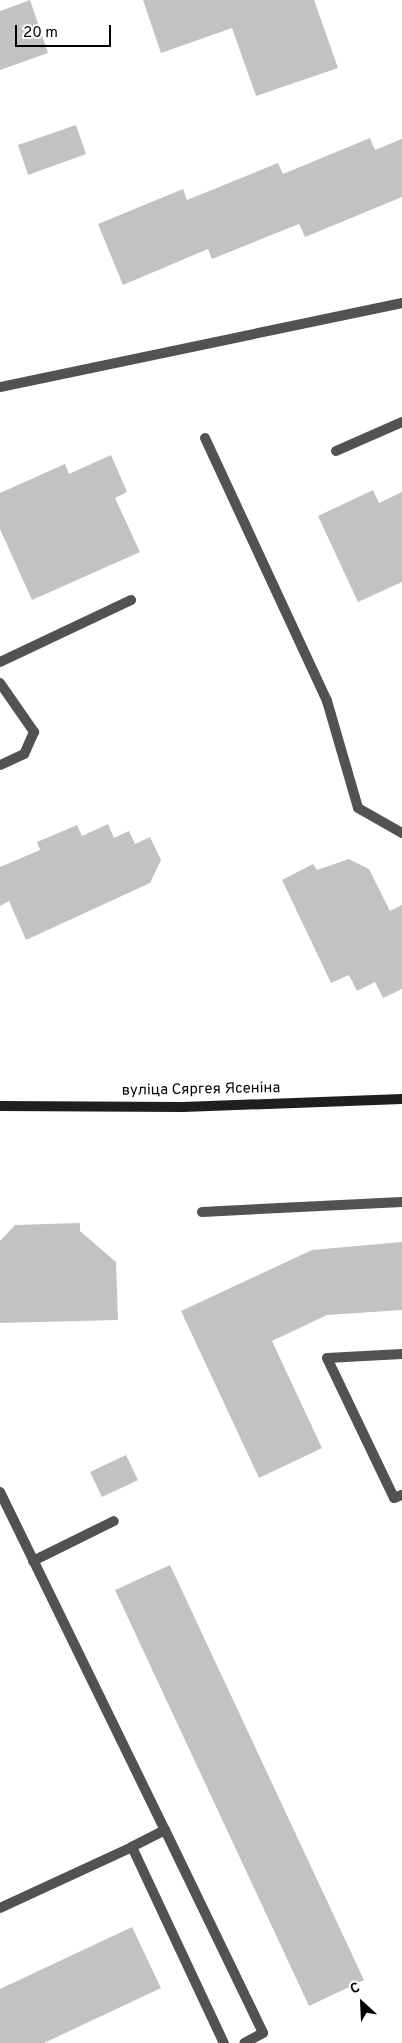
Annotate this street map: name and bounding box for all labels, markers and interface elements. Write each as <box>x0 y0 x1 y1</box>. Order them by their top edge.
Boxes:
scale bar <box>18 15 114 47</box>
text: 20 m <box>23 24 58 43</box>
street label: вуліца Сяргея Ясеніна <box>122 1080 280 1100</box>
north arrow <box>337 1978 387 2028</box>
text: С <box>348 1979 363 1999</box>

